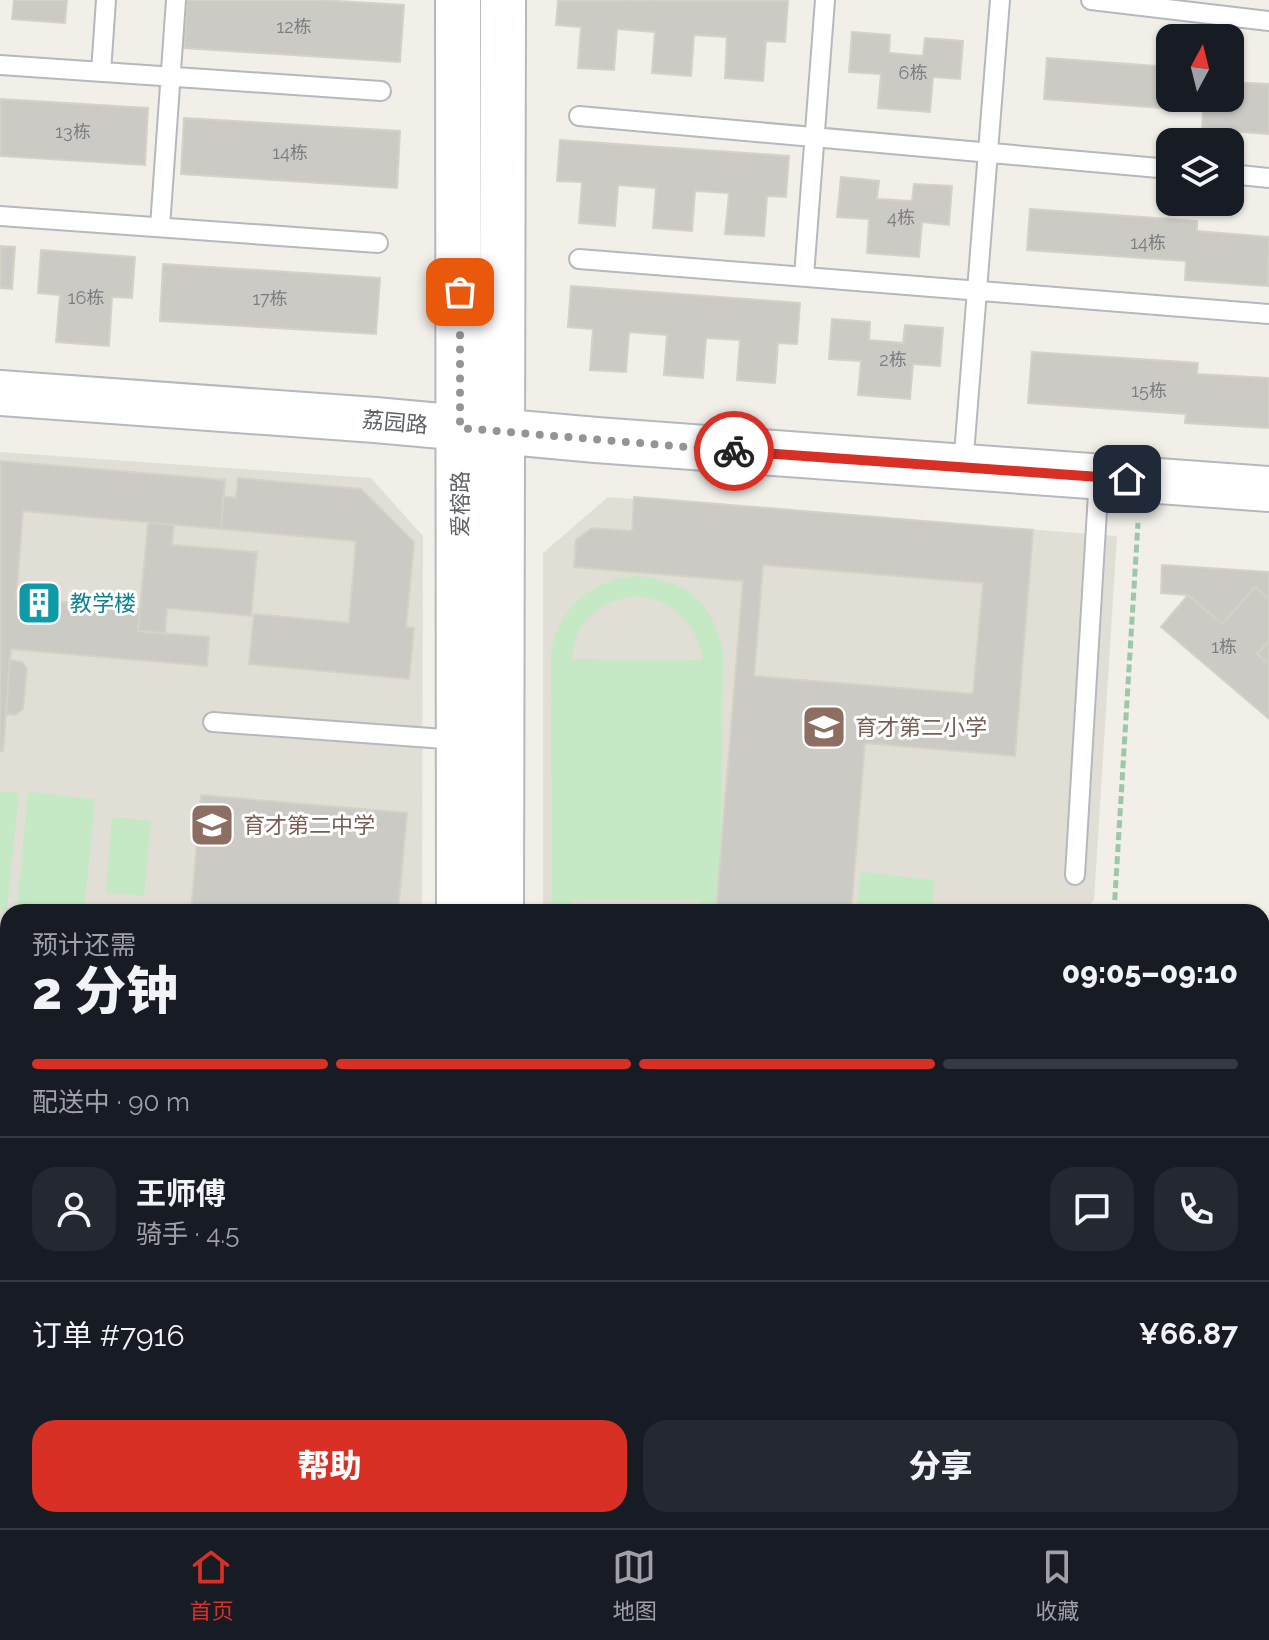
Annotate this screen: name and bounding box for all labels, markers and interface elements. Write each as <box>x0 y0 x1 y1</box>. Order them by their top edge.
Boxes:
house number: 12栋 <box>276 16 312 37</box>
north arrow <box>1156 24 1244 112</box>
map controls <box>1156 24 1244 216</box>
house number: 6栋 <box>899 62 927 83</box>
house number: 13栋 <box>55 121 91 142</box>
button: layers <box>1156 128 1244 216</box>
house number: 14栋 <box>272 142 308 163</box>
house number: 4栋 <box>887 207 915 228</box>
house number: 14栋 <box>1130 232 1166 253</box>
pin <box>426 258 494 326</box>
icon: bag <box>438 270 482 314</box>
house number: 16栋 <box>68 287 104 308</box>
house number: 17栋 <box>252 288 288 309</box>
house number: 2栋 <box>879 349 907 370</box>
house number: 15栋 <box>1131 380 1167 401</box>
street label: 荔园路 <box>361 406 429 438</box>
courier <box>694 411 774 491</box>
icon: bike <box>712 429 756 473</box>
pin <box>1093 445 1161 513</box>
icon: home <box>1105 457 1149 501</box>
street label: 爱榕路 <box>447 471 473 537</box>
building icon: 教学楼 <box>15 579 63 627</box>
place label: 教学楼 <box>70 590 136 616</box>
house number: 1栋 <box>1211 636 1237 657</box>
school or university icon: 育才第二小学 <box>800 703 848 751</box>
place label: 育才第二小学 <box>855 714 987 740</box>
school or university icon: 育才第二中学 <box>188 801 236 849</box>
place label: 育才第二中学 <box>243 812 375 838</box>
text: 预计还需 <box>32 930 136 960</box>
text: 09:05–09:10 <box>1062 955 1238 990</box>
text: 2 分钟 <box>32 960 178 1021</box>
text: 配送中 · 90 m <box>32 1087 190 1117</box>
button: person <box>32 1167 116 1251</box>
button: chat <box>1050 1167 1134 1251</box>
button: phone <box>1154 1167 1238 1251</box>
text: 王师傅 <box>136 1176 226 1211</box>
text: 骑手 · 4.5 <box>136 1219 239 1249</box>
text: ¥66.87 <box>1139 1316 1238 1351</box>
text: 订单 #7916 <box>32 1318 185 1353</box>
button: 帮助 <box>32 1420 627 1512</box>
button: 分享 <box>643 1420 1238 1512</box>
tab: 首页 <box>189 1545 234 1625</box>
tab: 地图 <box>612 1545 657 1625</box>
tab: 收藏 <box>1035 1545 1080 1625</box>

